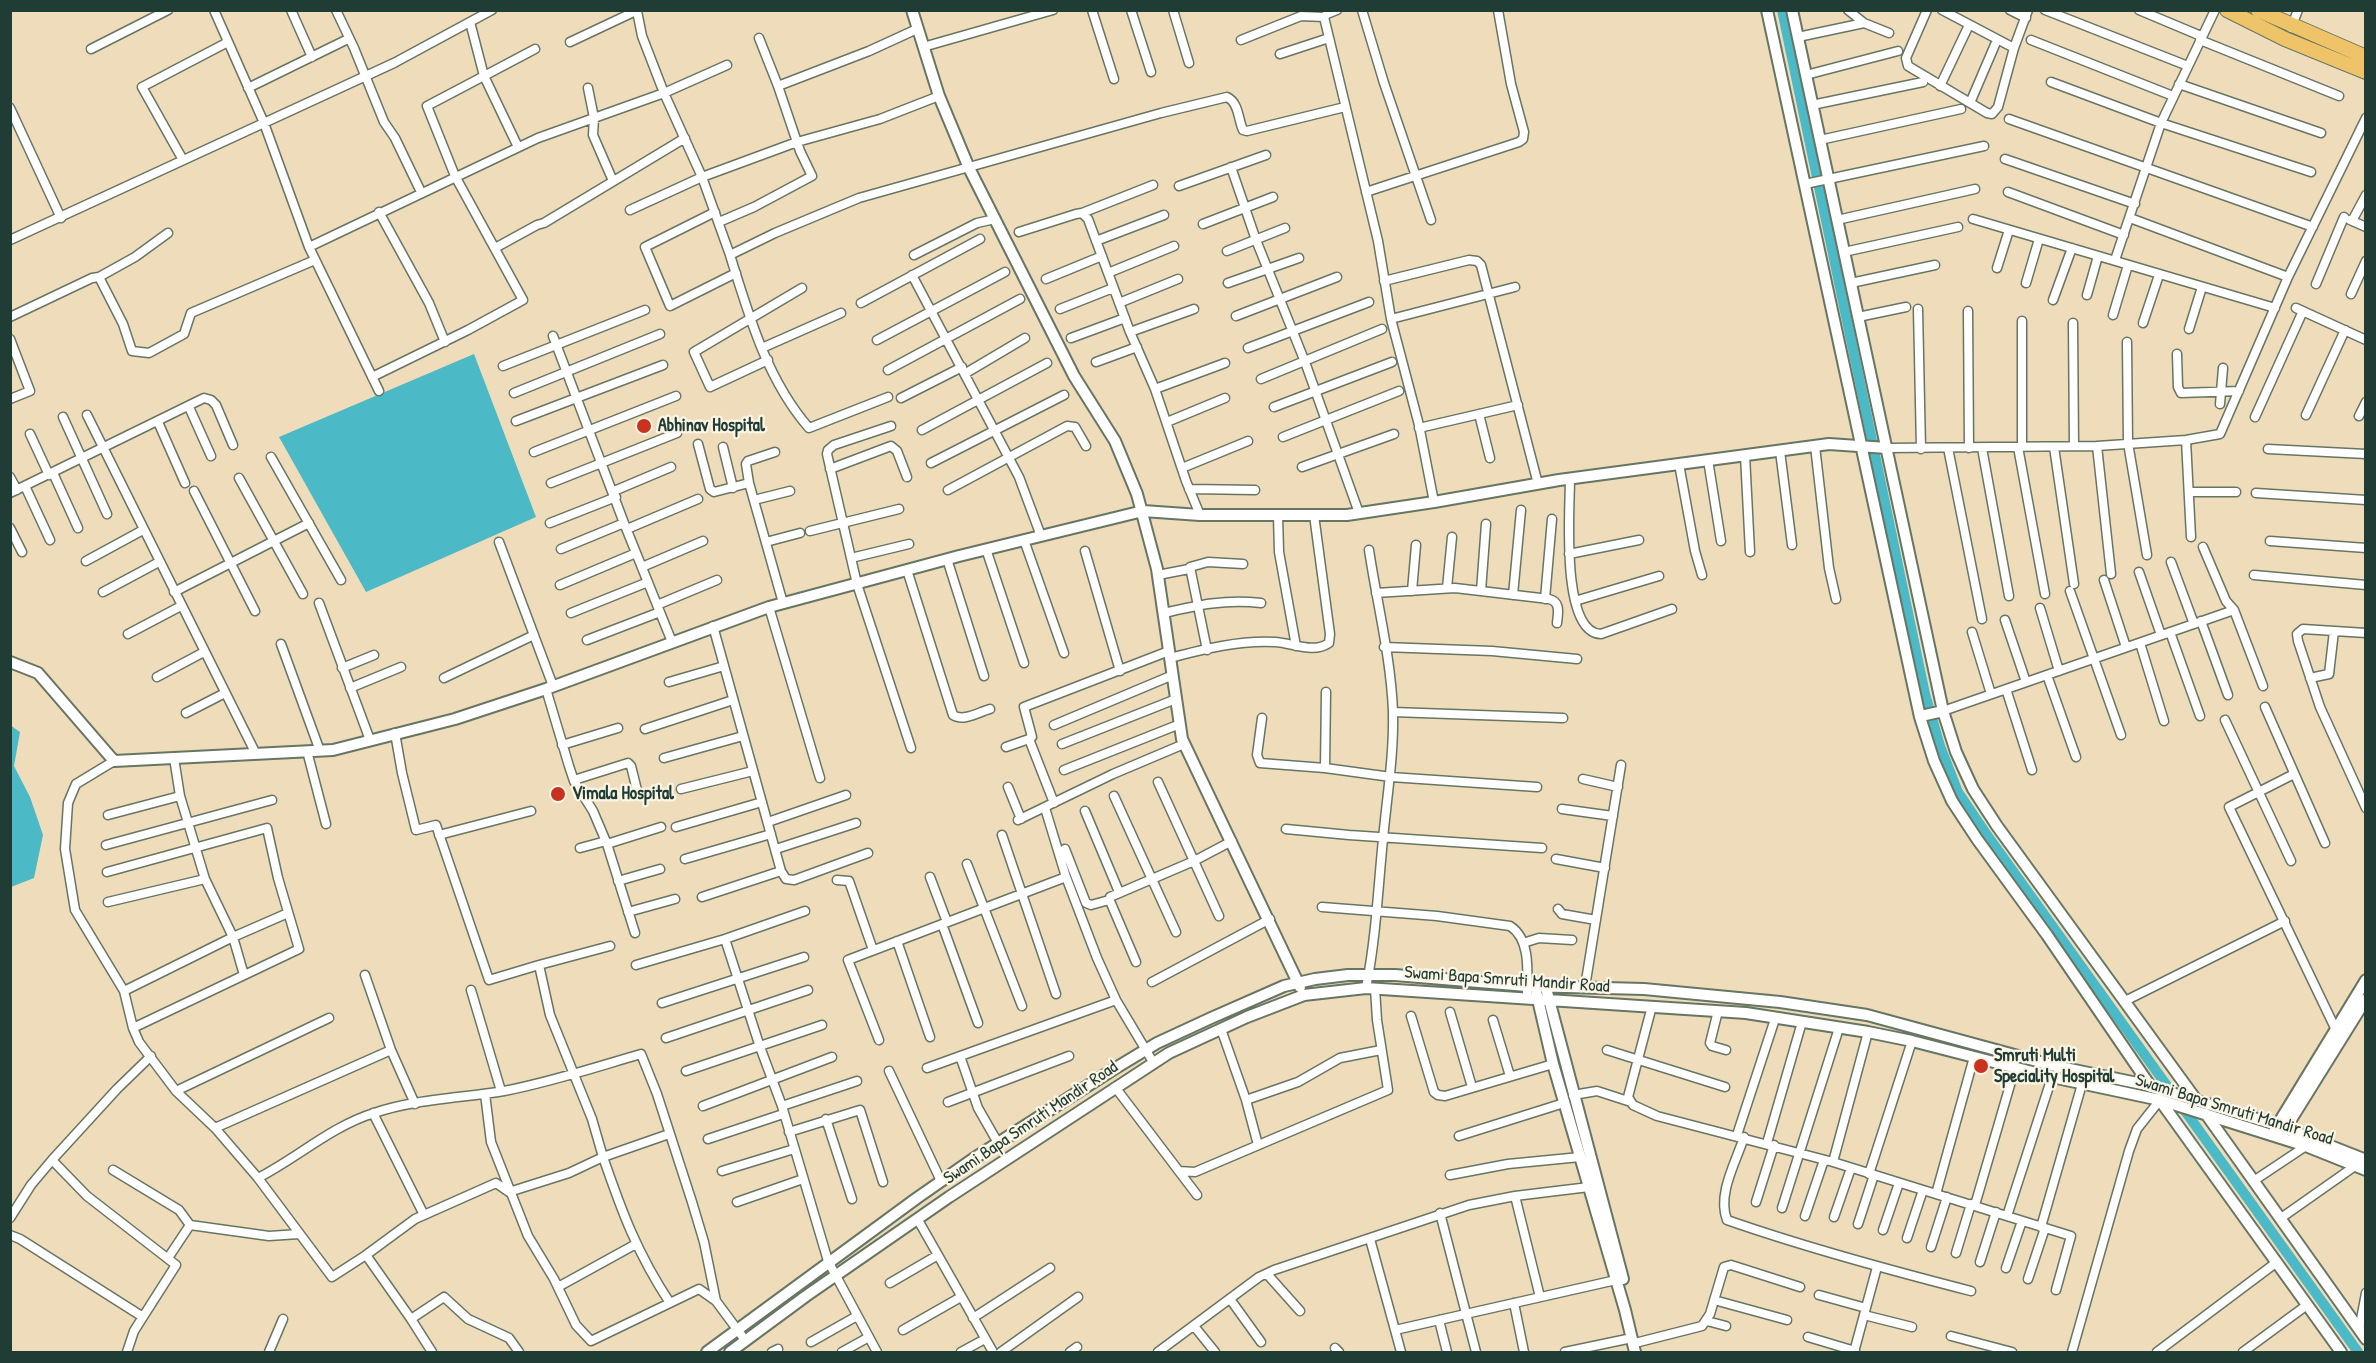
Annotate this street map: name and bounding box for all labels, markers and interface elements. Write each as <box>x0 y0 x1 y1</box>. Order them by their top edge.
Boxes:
place label: Abhinav Hospital <box>658 415 765 437</box>
marker: Abhinav Hospital <box>635 417 653 435</box>
place label: Vimala Hospital <box>572 783 674 805</box>
marker: Vimala Hospital <box>549 785 567 803</box>
street label: Swami Bapa Smruti Mandir Road <box>1404 962 1610 998</box>
place label: Smruti Multi Speciality Hospital <box>1994 1045 2114 1088</box>
street label: Swami Bapa Smruti Mandir Road <box>940 1057 1122 1189</box>
marker: Smruti Multi Speciality Hospital <box>1972 1057 1990 1075</box>
street label: Swami Bapa Smruti Mandir Road <box>2133 1070 2335 1150</box>

